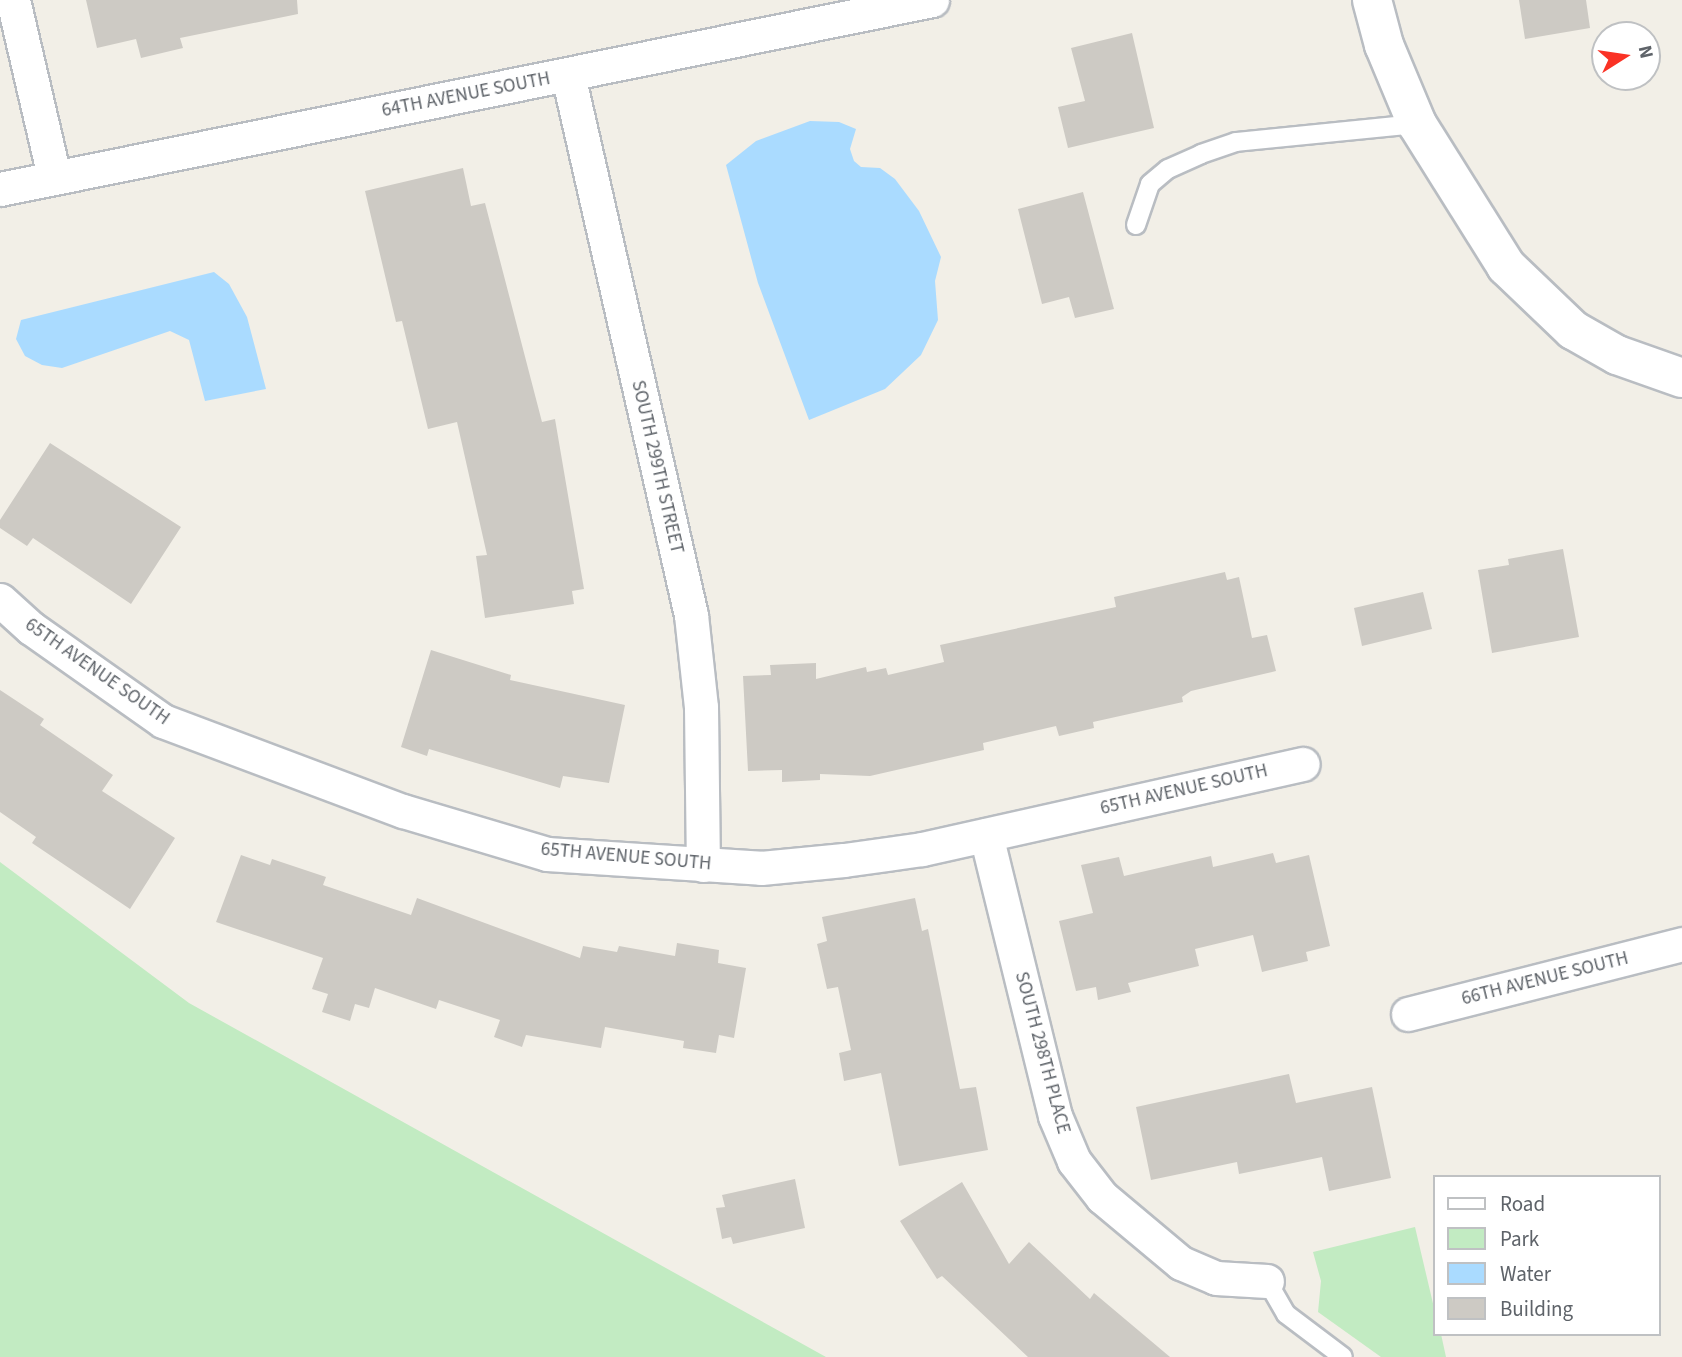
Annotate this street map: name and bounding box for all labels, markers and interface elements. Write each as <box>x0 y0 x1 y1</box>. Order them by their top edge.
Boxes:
north arrow <box>1591 21 1661 91</box>
text: N <box>1631 43 1660 61</box>
street label: 64TH AVENUE SOUTH <box>380 67 552 123</box>
street label: SOUTH 299TH STREET <box>626 378 688 556</box>
street label: 65TH AVENUE SOUTH <box>20 614 174 730</box>
street label: 65TH AVENUE SOUTH <box>1098 760 1270 820</box>
street label: 65TH AVENUE SOUTH <box>540 838 712 876</box>
street label: 66TH AVENUE SOUTH <box>1459 947 1631 1011</box>
street label: SOUTH 298TH PLACE <box>1009 969 1075 1137</box>
legend <box>1434 1175 1661 1336</box>
text: Road <box>1500 1189 1545 1219</box>
text: Park <box>1500 1224 1539 1254</box>
text: Water <box>1500 1259 1551 1289</box>
text: Building <box>1500 1294 1573 1324</box>

